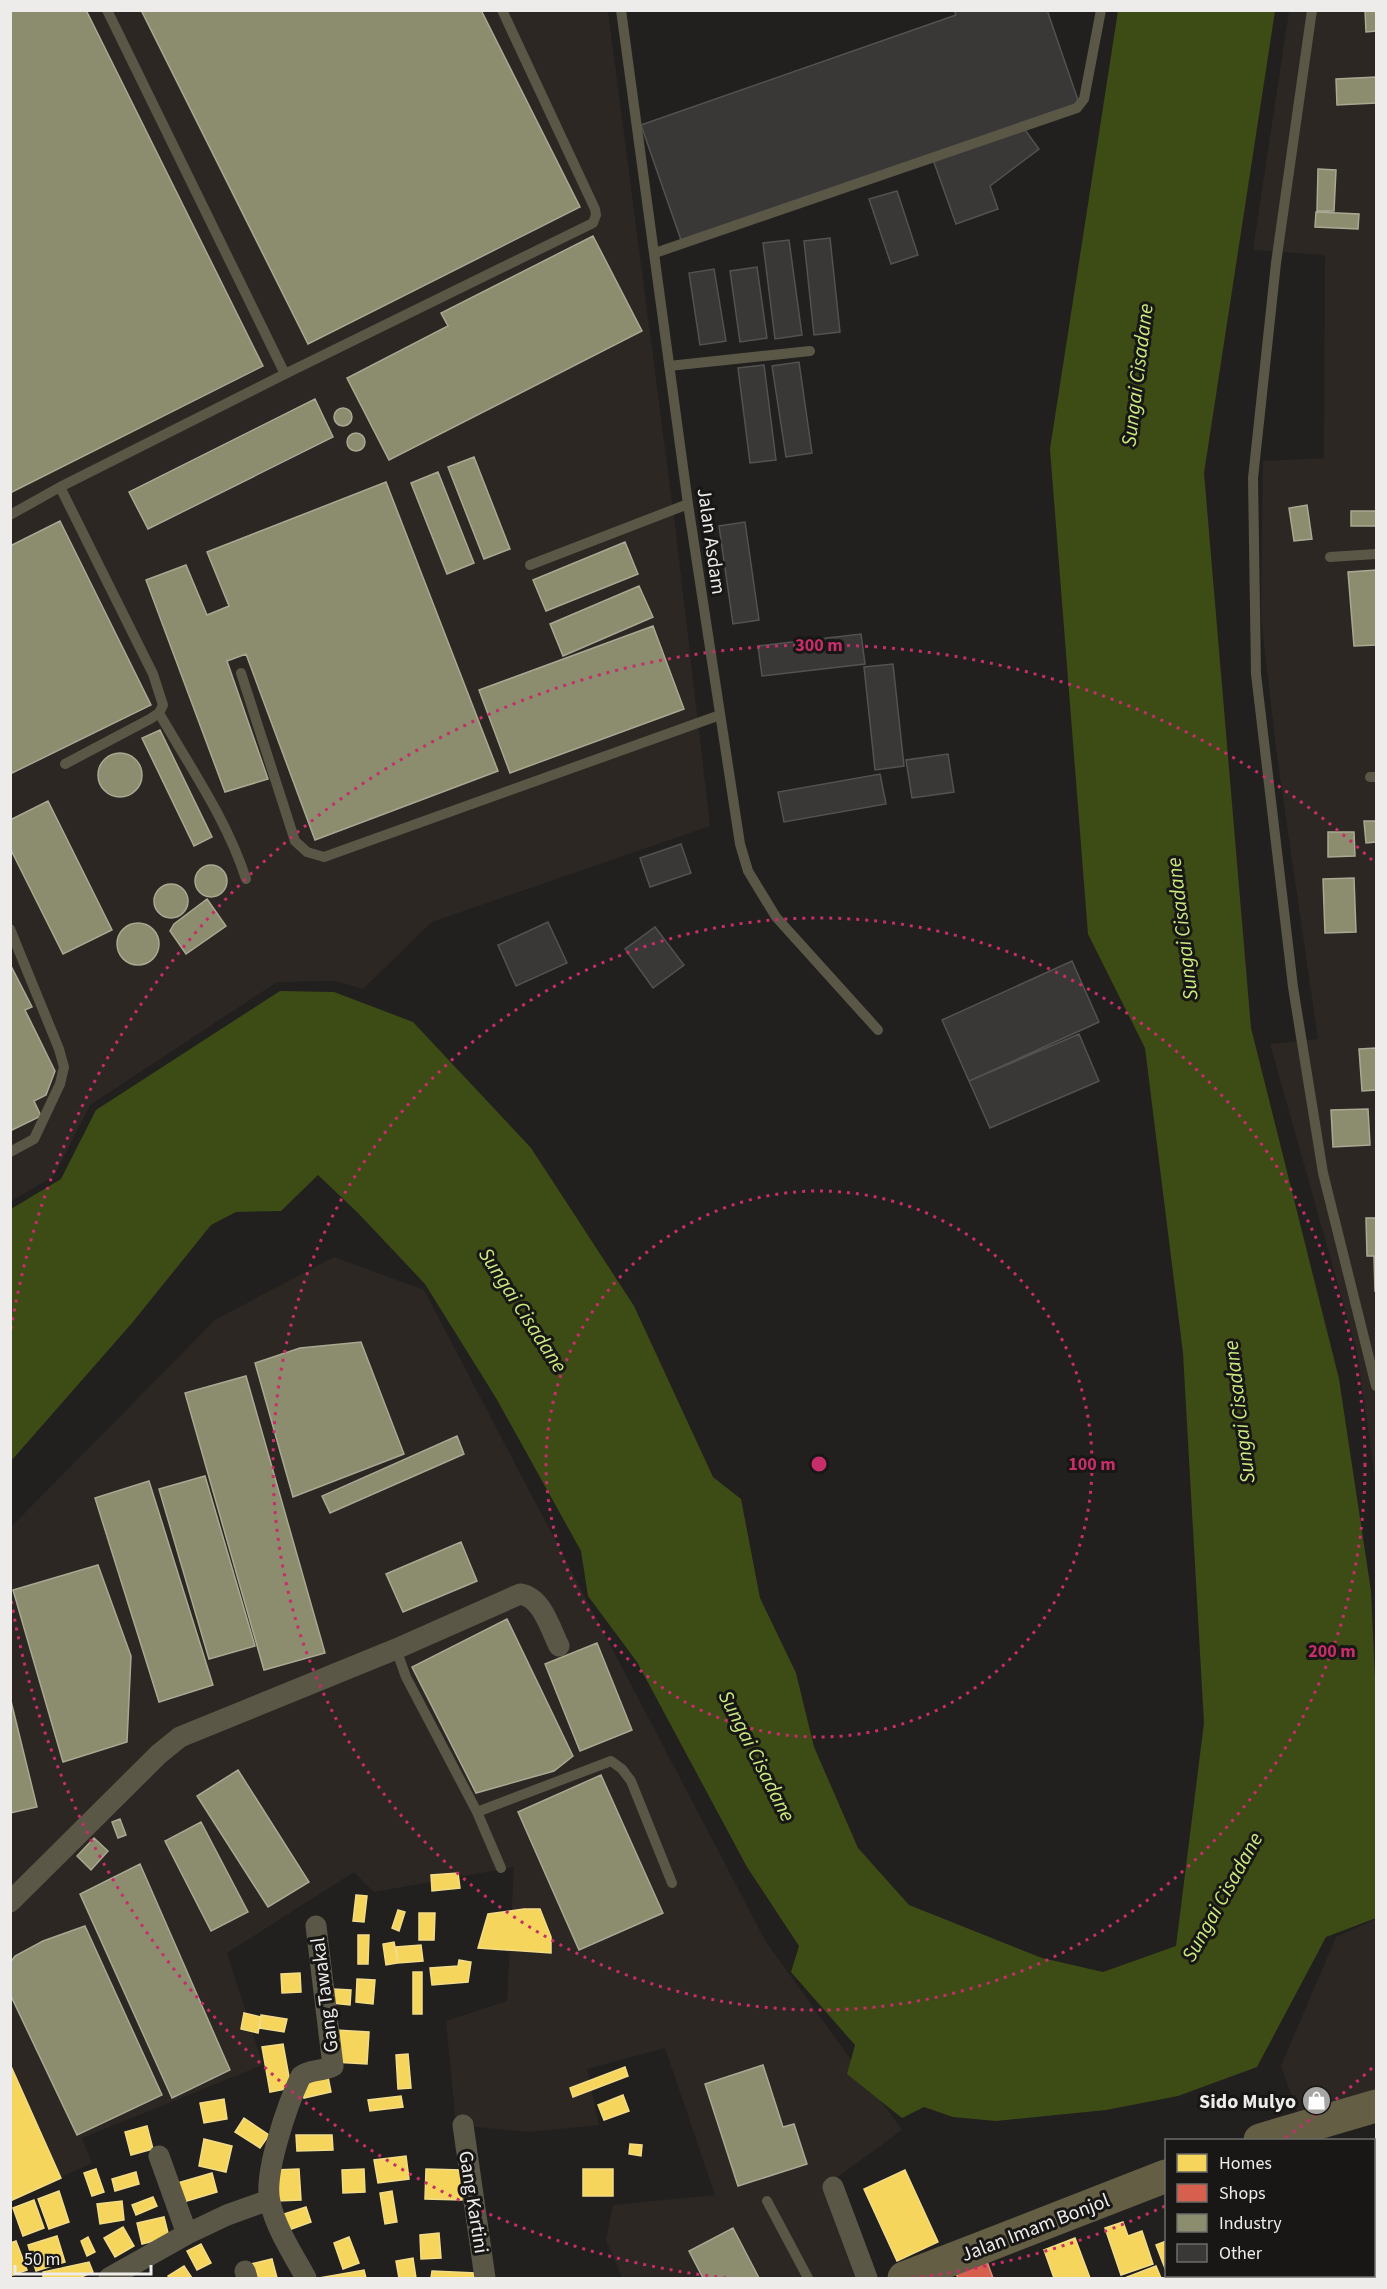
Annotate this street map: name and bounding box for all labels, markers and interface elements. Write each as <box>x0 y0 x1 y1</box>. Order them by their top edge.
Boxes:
water label: Sungai Cisadane <box>1113 302 1161 448</box>
street label: Jalan Asdam <box>690 486 732 596</box>
text: 300 m <box>795 633 843 658</box>
water label: Sungai Cisadane <box>1158 856 1206 1002</box>
water label: Sungai Cisadane <box>471 1241 575 1379</box>
water label: Sungai Cisadane <box>1215 1339 1263 1485</box>
text: 100 m <box>1068 1452 1116 1477</box>
centre of rings <box>809 1454 829 1474</box>
text: 200 m <box>1308 1639 1356 1664</box>
water label: Sungai Cisadane <box>711 1685 803 1827</box>
water label: Sungai Cisadane <box>1174 1827 1270 1967</box>
street label: Gang Tawakal <box>304 1936 346 2054</box>
shop icon: Sido Mulyo <box>1301 2085 1333 2117</box>
place label: Sido Mulyo <box>1199 2088 1296 2116</box>
legend <box>1165 2139 1375 2277</box>
street label: Gang Kartini <box>451 2149 495 2256</box>
text: Homes <box>1219 2151 1272 2176</box>
text: Shops <box>1219 2181 1266 2206</box>
street label: Jalan Imam Bonjol <box>957 2187 1114 2269</box>
text: Industry <box>1219 2211 1282 2236</box>
scale bar <box>15 2238 152 2276</box>
text: Other <box>1219 2241 1263 2266</box>
text: 50 m <box>24 2247 60 2272</box>

